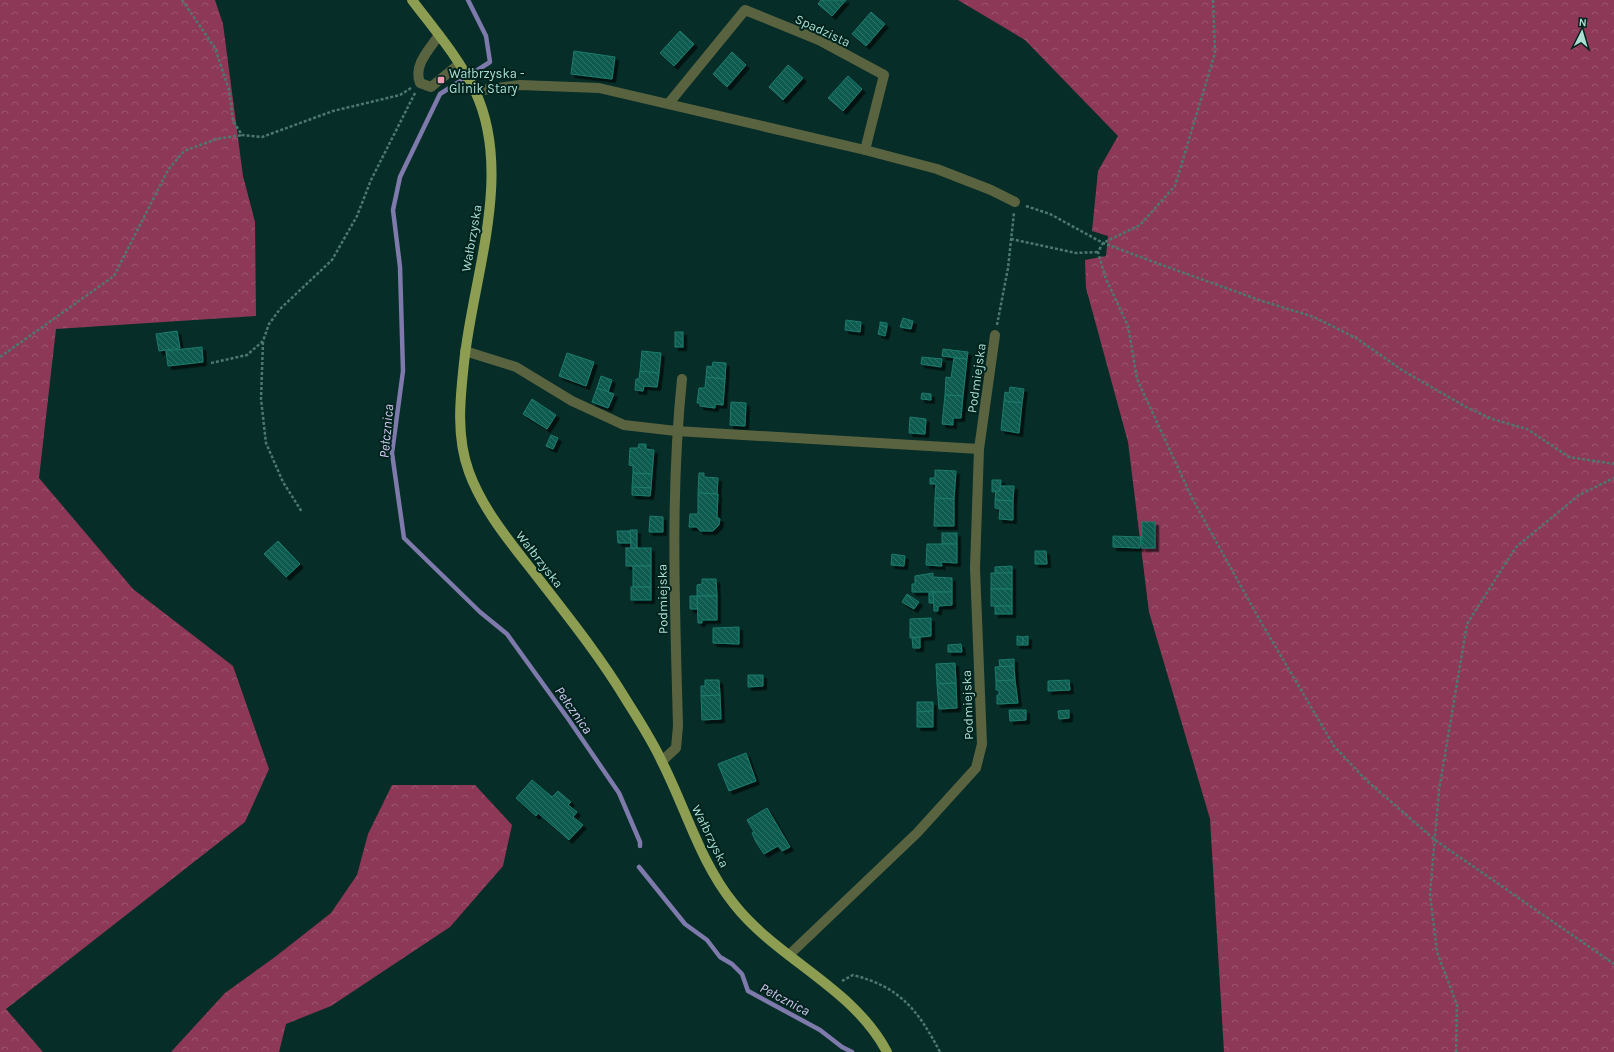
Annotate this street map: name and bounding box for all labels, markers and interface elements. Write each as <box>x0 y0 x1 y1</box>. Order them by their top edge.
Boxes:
street label: Spadzista <box>793 11 853 50</box>
north arrow <box>1562 12 1602 52</box>
text: N <box>1578 16 1587 29</box>
place label: Wałbrzyska - Glinik Stary <box>449 66 525 96</box>
marker: Wałbrzyska - Glinik Stary <box>436 75 446 85</box>
street label: Wałbrzyska <box>458 203 485 273</box>
street label: Podmiejska <box>964 342 989 414</box>
water label: Pełcznica <box>376 403 397 459</box>
street label: Wałbrzyska <box>513 528 566 591</box>
street label: Podmiejska <box>654 564 671 634</box>
street label: Podmiejska <box>959 670 976 740</box>
water label: Pełcznica <box>551 683 596 737</box>
street label: Wałbrzyska <box>689 802 732 870</box>
water label: Pełcznica <box>757 979 813 1020</box>

